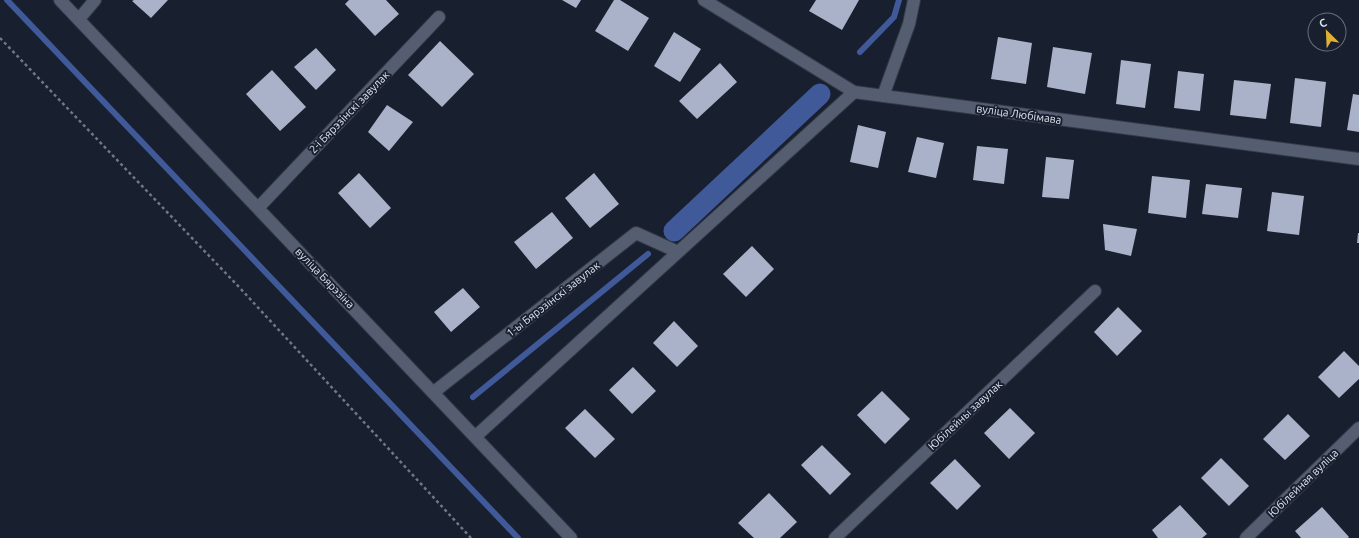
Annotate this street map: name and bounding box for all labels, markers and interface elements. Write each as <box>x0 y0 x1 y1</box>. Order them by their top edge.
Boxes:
north arrow <box>1307 12 1347 52</box>
text: С <box>1317 16 1329 30</box>
street label: 2-і Бярэзінскі завулак <box>307 68 391 155</box>
street label: вуліца Любімава <box>976 102 1062 126</box>
street label: вуліца Бярэзіна <box>293 245 357 311</box>
street label: 1-ы Бярэзінскі завулак <box>504 259 602 339</box>
street label: Юбілейны завулак <box>926 378 1005 452</box>
street label: Юбілейная вуліца <box>1266 447 1340 519</box>

